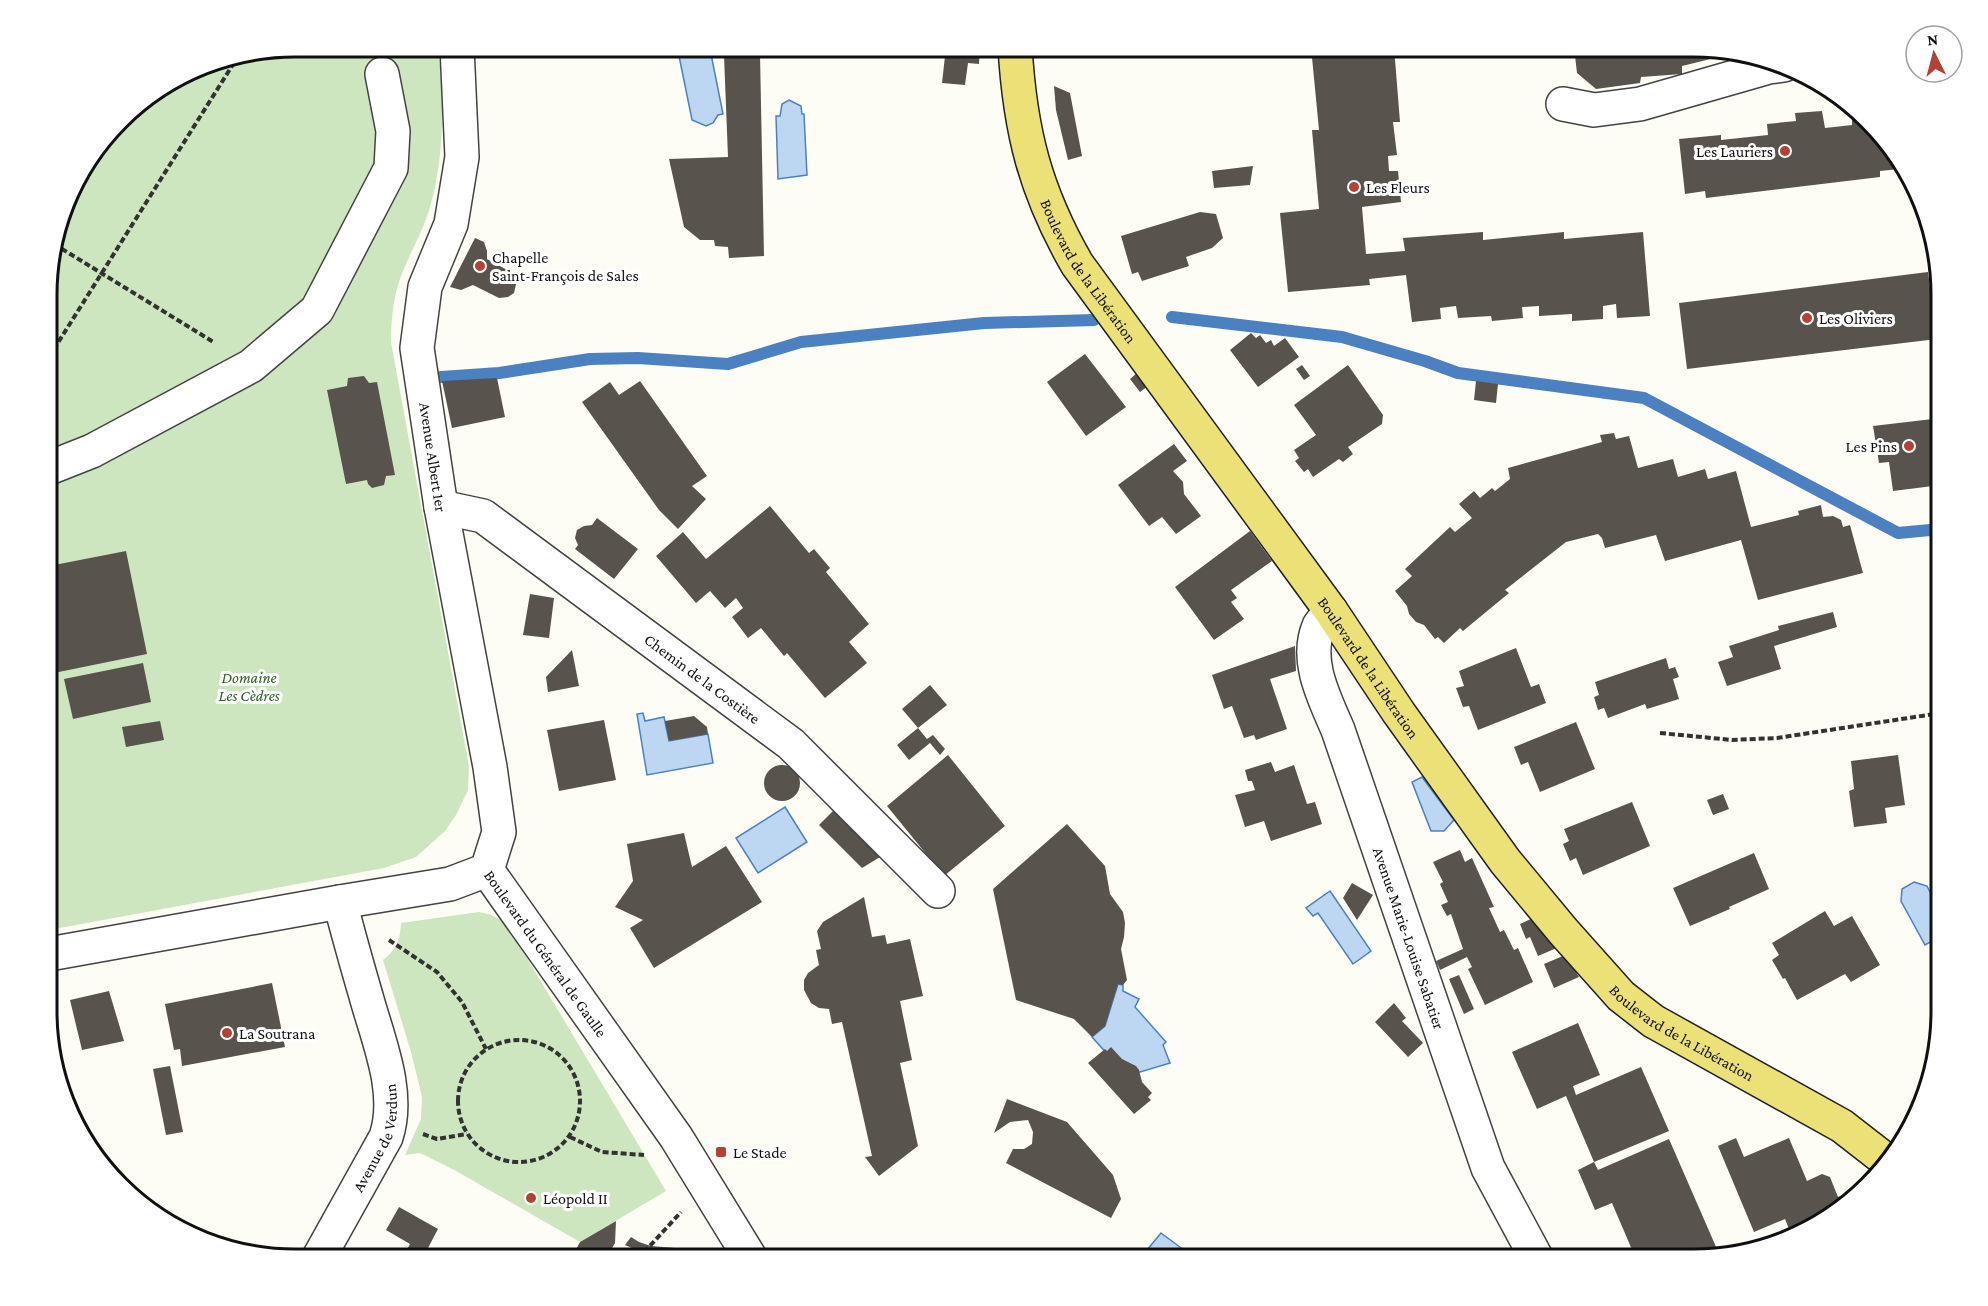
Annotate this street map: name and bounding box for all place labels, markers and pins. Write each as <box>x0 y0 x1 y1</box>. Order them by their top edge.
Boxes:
place label: Les Lauriers <box>1696 143 1773 160</box>
marker: Les Lauriers <box>1778 144 1792 158</box>
place label: Les Fleurs <box>1366 179 1430 196</box>
marker: Les Fleurs <box>1347 180 1361 194</box>
place label: Chapelle Saint-François de Sales <box>492 249 639 285</box>
marker: Chapelle Saint-François de Sales <box>473 259 487 273</box>
place label: Les Oliviers <box>1819 310 1893 327</box>
marker: Les Oliviers <box>1800 311 1814 325</box>
place label: Les Pins <box>1846 438 1897 455</box>
marker: Les Pins <box>1902 439 1916 453</box>
place label: La Soutrana <box>239 1025 316 1042</box>
marker: La Soutrana <box>220 1026 234 1040</box>
place label: Le Stade <box>733 1144 787 1161</box>
marker: Le Stade <box>714 1145 728 1159</box>
place label: Léopold II <box>543 1190 608 1208</box>
marker: Léopold II <box>524 1191 538 1205</box>

